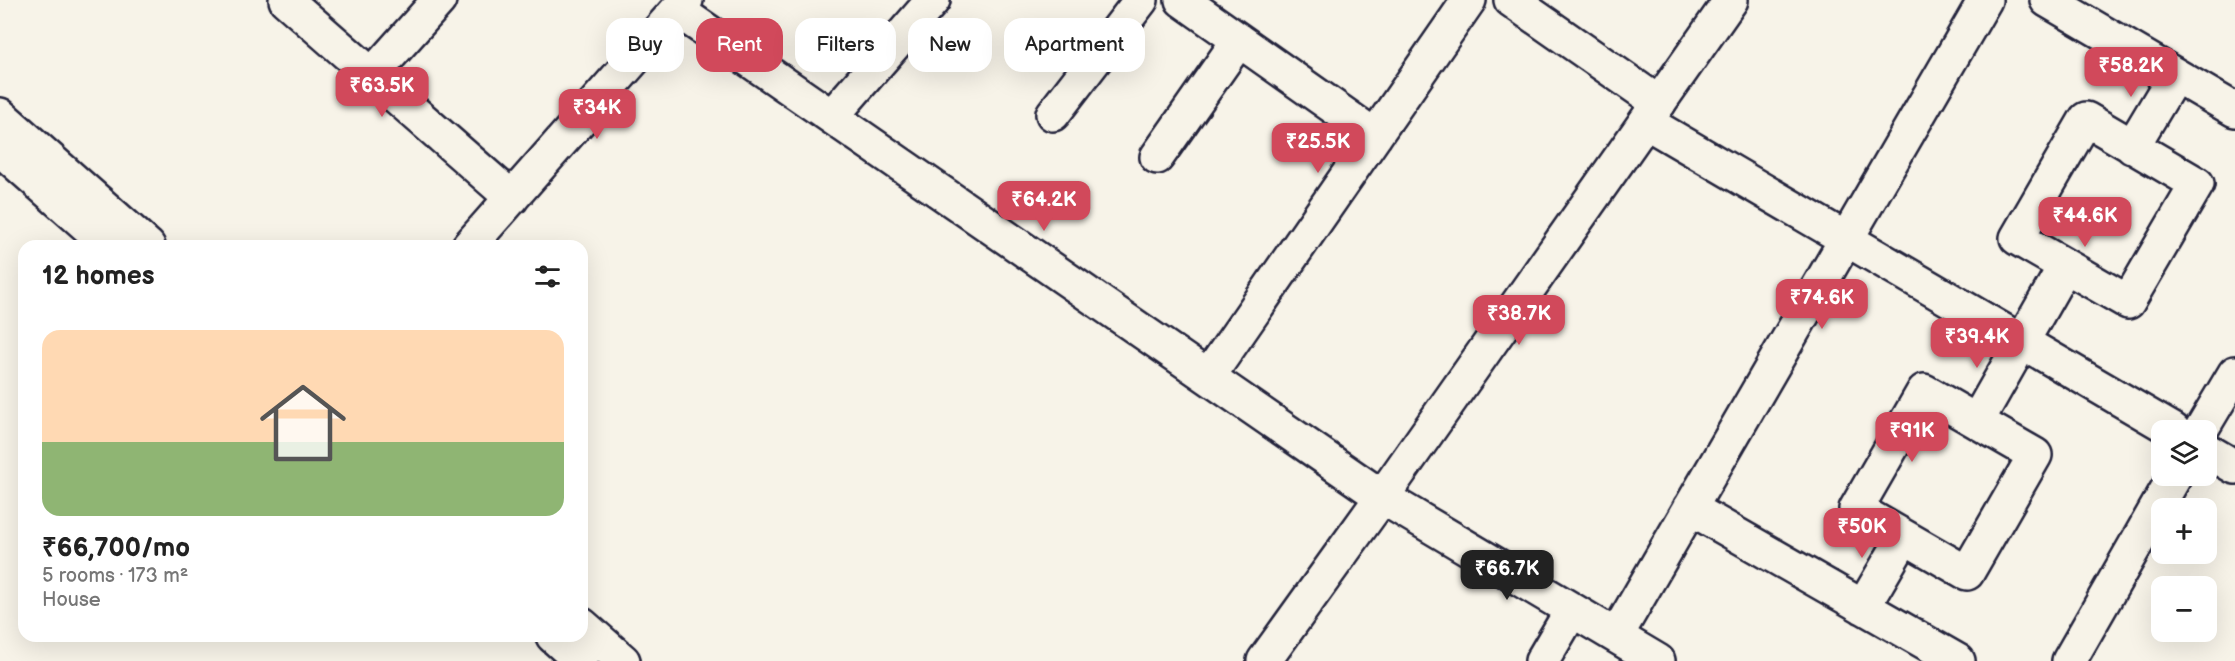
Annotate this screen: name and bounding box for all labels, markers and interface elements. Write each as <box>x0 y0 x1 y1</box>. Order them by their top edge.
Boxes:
chip: Buy <box>606 18 684 72</box>
chip: Rent <box>696 18 783 72</box>
chip: Filters <box>795 18 896 72</box>
chip: New <box>908 18 992 72</box>
chip: Apartment <box>1004 18 1145 72</box>
pin: ₹58.2K <box>2082 47 2180 98</box>
text: ₹58.2K <box>2099 54 2163 78</box>
pin: ₹63.5K <box>333 67 431 118</box>
text: ₹63.5K <box>350 74 414 98</box>
pin: ₹34K <box>561 89 633 140</box>
text: ₹34K <box>573 96 621 120</box>
pin: ₹25.5K <box>1269 123 1367 174</box>
text: ₹25.5K <box>1286 130 1350 154</box>
pin: ₹64.2K <box>995 181 1093 232</box>
text: ₹64.2K <box>1011 188 1077 212</box>
pin: ₹44.6K <box>2036 197 2134 248</box>
text: ₹44.6K <box>2052 204 2118 228</box>
icon: filters <box>531 260 564 293</box>
text: 12 homes <box>42 261 154 292</box>
pin: ₹74.6K <box>1773 279 1871 330</box>
text: ₹74.6K <box>1790 286 1854 310</box>
pin: ₹38.7K <box>1470 295 1568 346</box>
text: ₹38.7K <box>1487 302 1551 326</box>
pin: ₹39.4K <box>1928 318 2026 369</box>
text: ₹39.4K <box>1945 325 2009 349</box>
icon: home <box>249 369 357 477</box>
pin: ₹91K <box>1876 412 1948 463</box>
text: ₹91K <box>1889 419 1935 443</box>
map controls <box>2151 420 2217 642</box>
button: layers <box>2151 420 2217 486</box>
button: + <box>2151 498 2217 564</box>
pin: ₹50K <box>1826 508 1898 559</box>
text: ₹50K <box>1837 515 1887 539</box>
text: ₹66,700/mo <box>42 533 190 564</box>
pin: ₹66.7K <box>1458 550 1556 601</box>
text: ₹66.7K <box>1475 557 1539 581</box>
text: 5 rooms · 173 m² <box>42 564 188 588</box>
button: − <box>2151 576 2217 642</box>
text: House <box>42 588 101 612</box>

